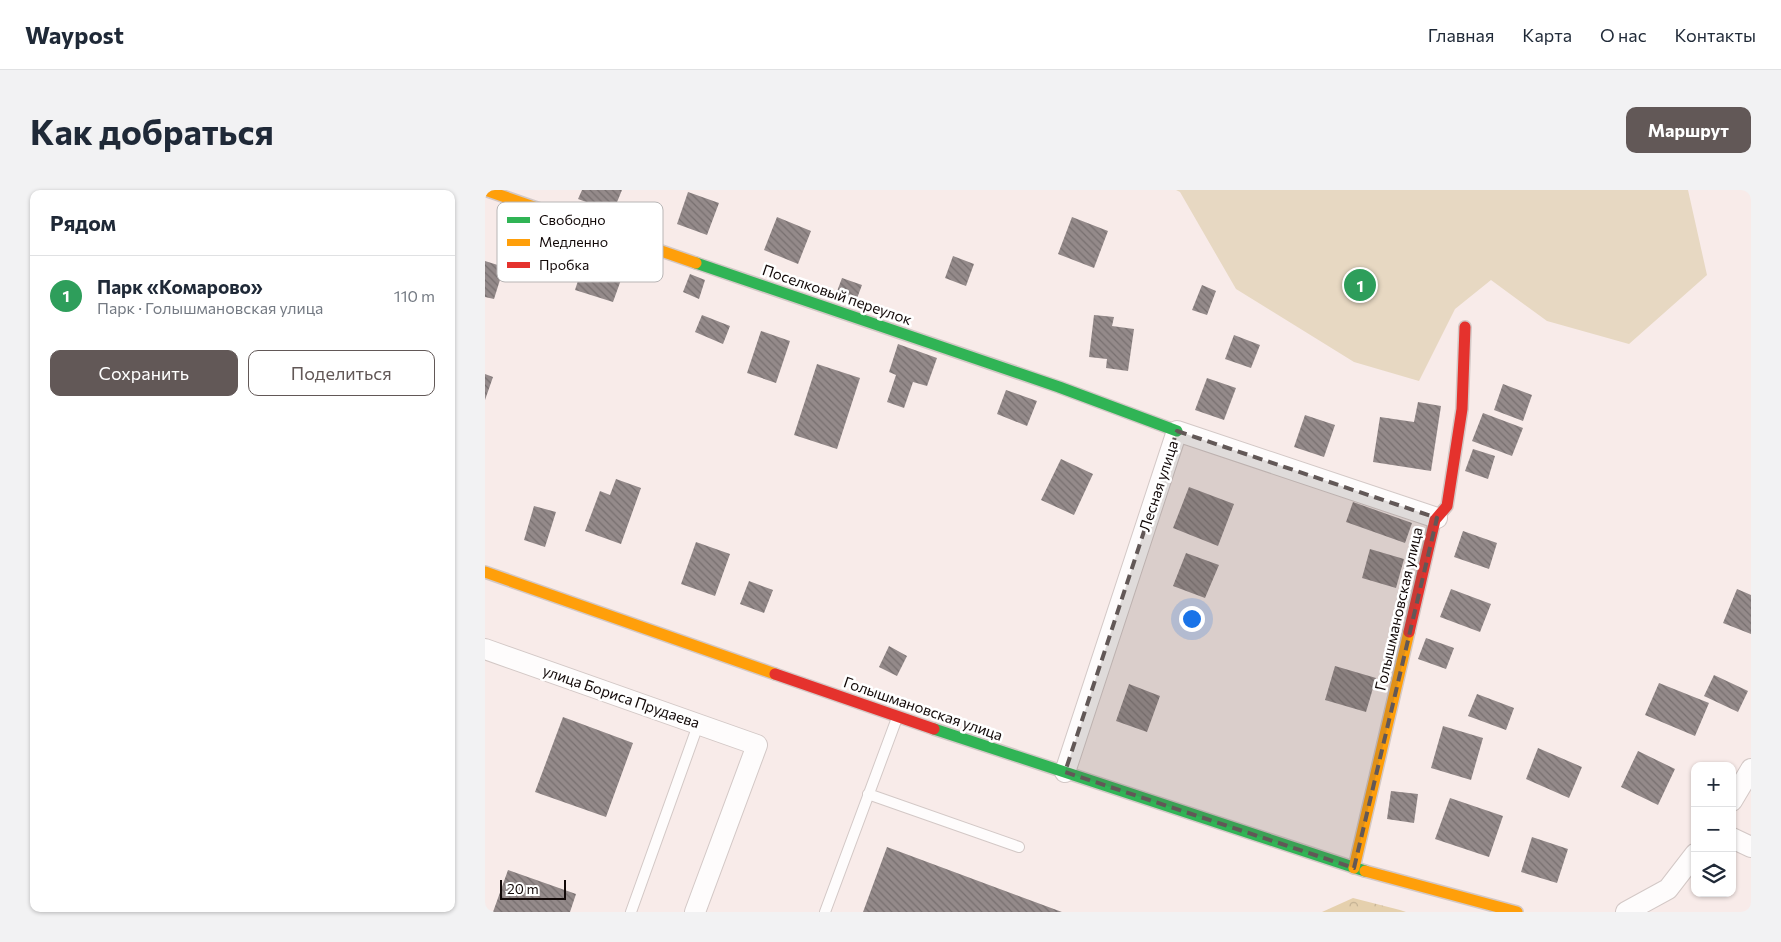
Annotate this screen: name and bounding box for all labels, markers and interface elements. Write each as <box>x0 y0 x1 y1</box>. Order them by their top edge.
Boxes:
text: Waypost <box>25 20 124 49</box>
text: Главная <box>1428 24 1494 46</box>
text: Карта <box>1522 24 1572 46</box>
text: О нас <box>1600 24 1647 46</box>
text: Контакты <box>1675 24 1756 46</box>
button: Маршрут <box>1626 107 1751 153</box>
text: Как добраться <box>30 109 274 152</box>
legend <box>497 202 663 282</box>
text: Рядом <box>50 210 116 235</box>
text: Свободно <box>539 211 606 228</box>
text: Медленно <box>539 233 608 250</box>
text: Пробка <box>539 256 589 273</box>
street label: Поселковый переулок <box>760 260 914 328</box>
pin: 1 <box>1344 266 1376 304</box>
text: Парк «Комарово» <box>97 275 263 298</box>
text: 1 <box>62 286 70 305</box>
text: 110 m <box>394 286 435 305</box>
text: Парк · Голышмановская улица <box>97 298 323 317</box>
button: Сохранить <box>50 350 238 396</box>
button: Поделиться <box>248 350 435 396</box>
street label: Лесная улица <box>1135 438 1181 534</box>
street label: Голышмановская улица <box>1370 525 1426 692</box>
your location <box>1179 606 1205 632</box>
street label: улица Бориса Прудаева <box>540 661 702 731</box>
street label: Голышмановская улица <box>841 672 1005 744</box>
map controls <box>1691 762 1736 897</box>
button: + <box>1691 762 1736 807</box>
button: − <box>1691 807 1736 852</box>
button: layers <box>1691 852 1736 897</box>
scale bar <box>500 877 566 900</box>
text: 20 m <box>507 880 539 897</box>

